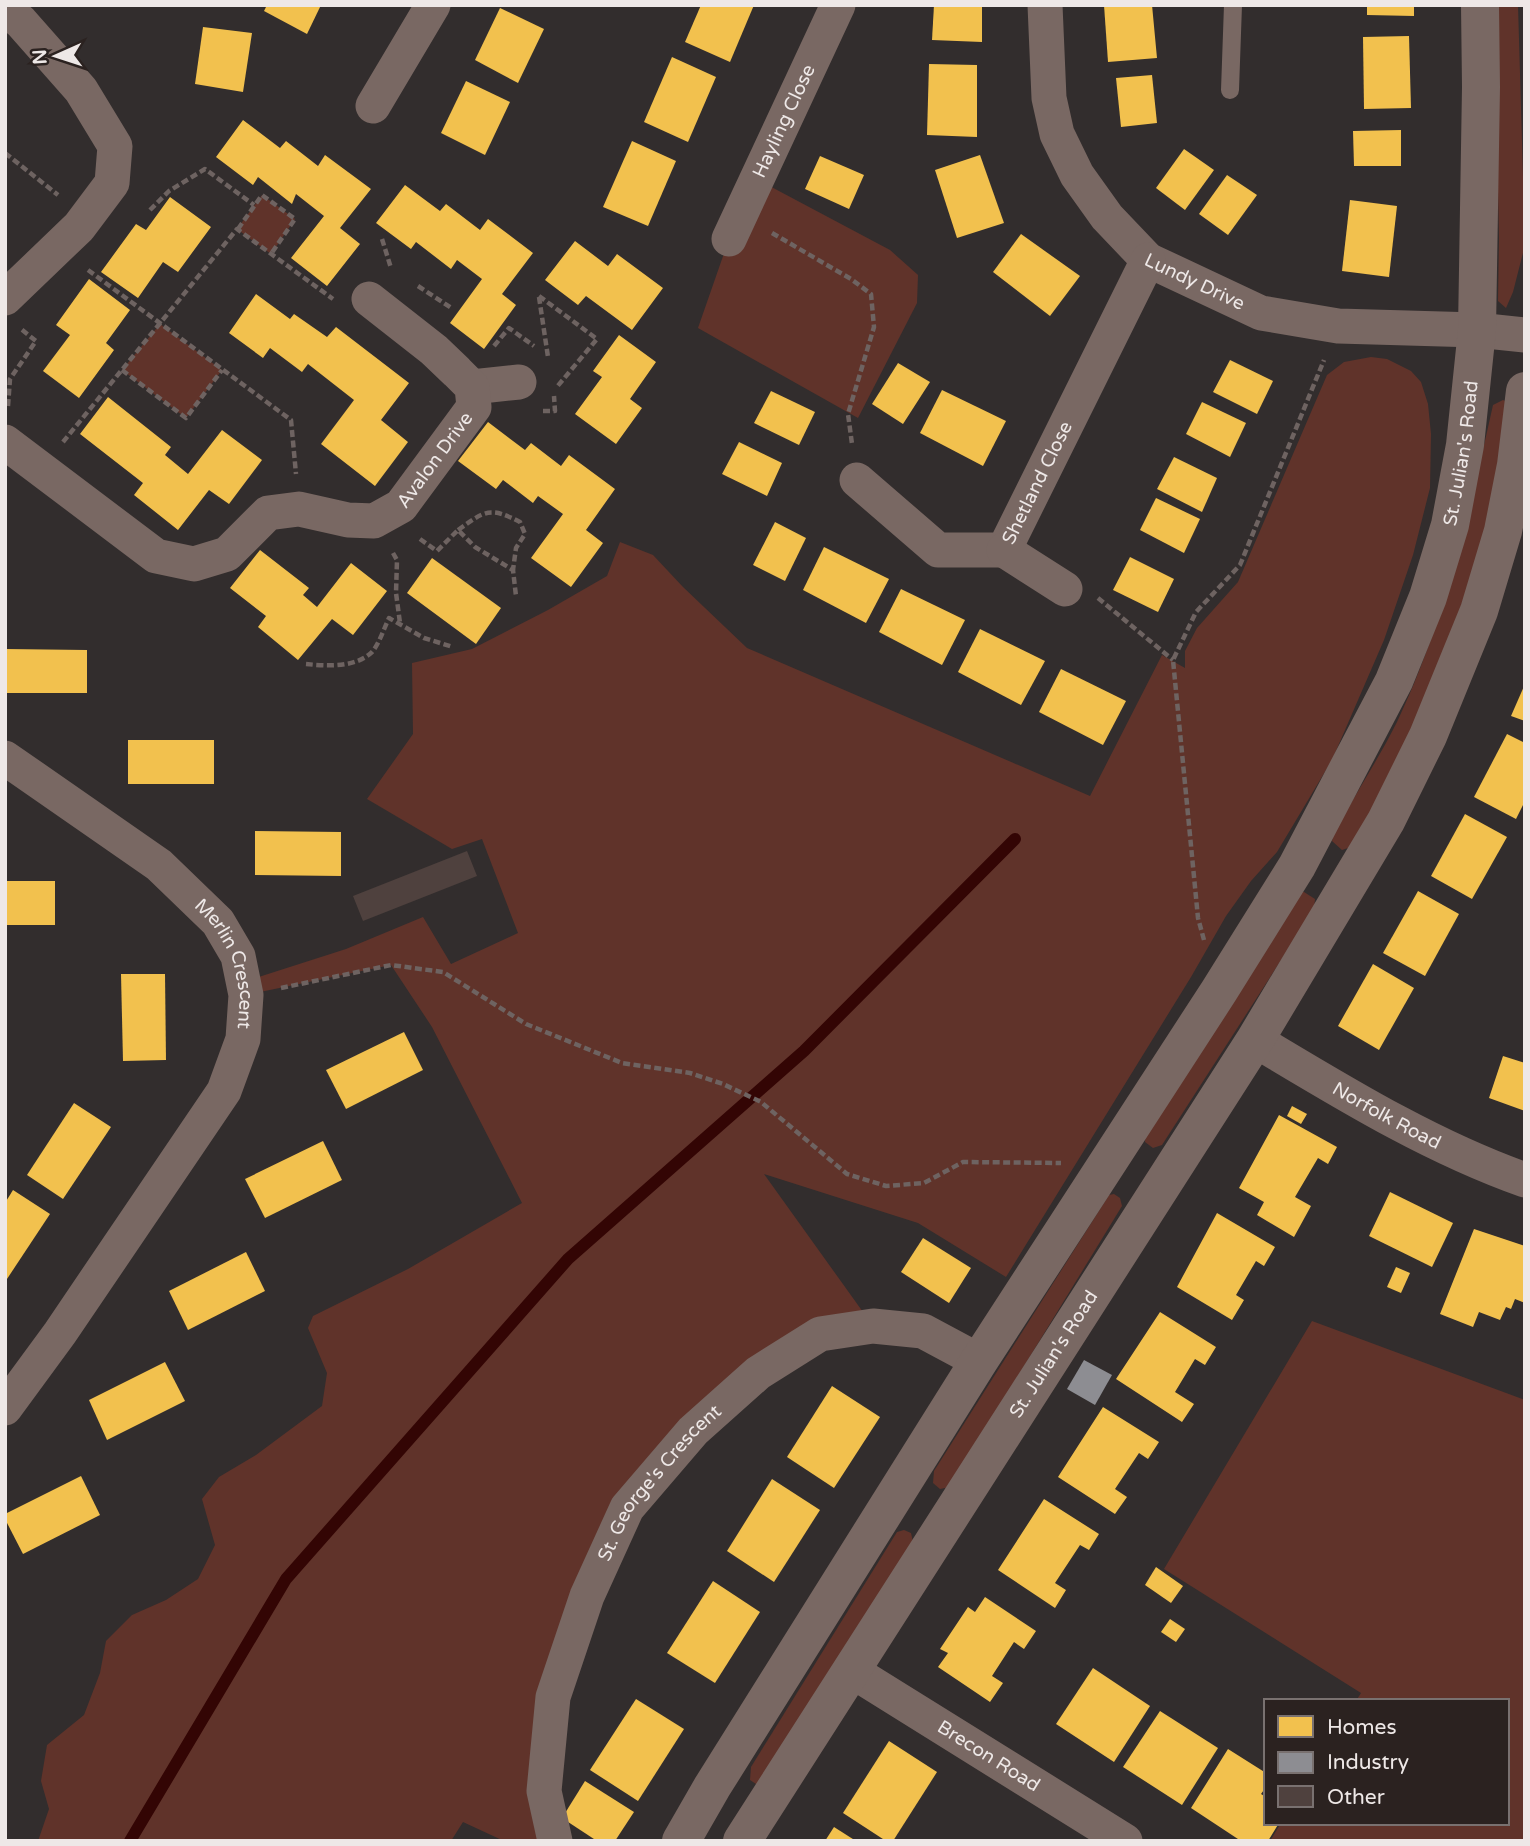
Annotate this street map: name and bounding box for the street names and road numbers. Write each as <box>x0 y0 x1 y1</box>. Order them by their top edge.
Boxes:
street label: Hayling Close <box>748 61 820 181</box>
street label: Lundy Drive <box>1141 249 1248 315</box>
street label: St. Julian's Road <box>1439 379 1483 528</box>
street label: Avalon Drive <box>392 408 478 512</box>
street label: Shetland Close <box>998 418 1077 548</box>
street label: Merlin Crescent <box>190 894 258 1030</box>
street label: Norfolk Road <box>1329 1078 1444 1154</box>
street label: St. Julian's Road <box>1005 1287 1103 1422</box>
street label: St. George's Crescent <box>593 1400 726 1565</box>
street label: Brecon Road <box>933 1716 1044 1796</box>

